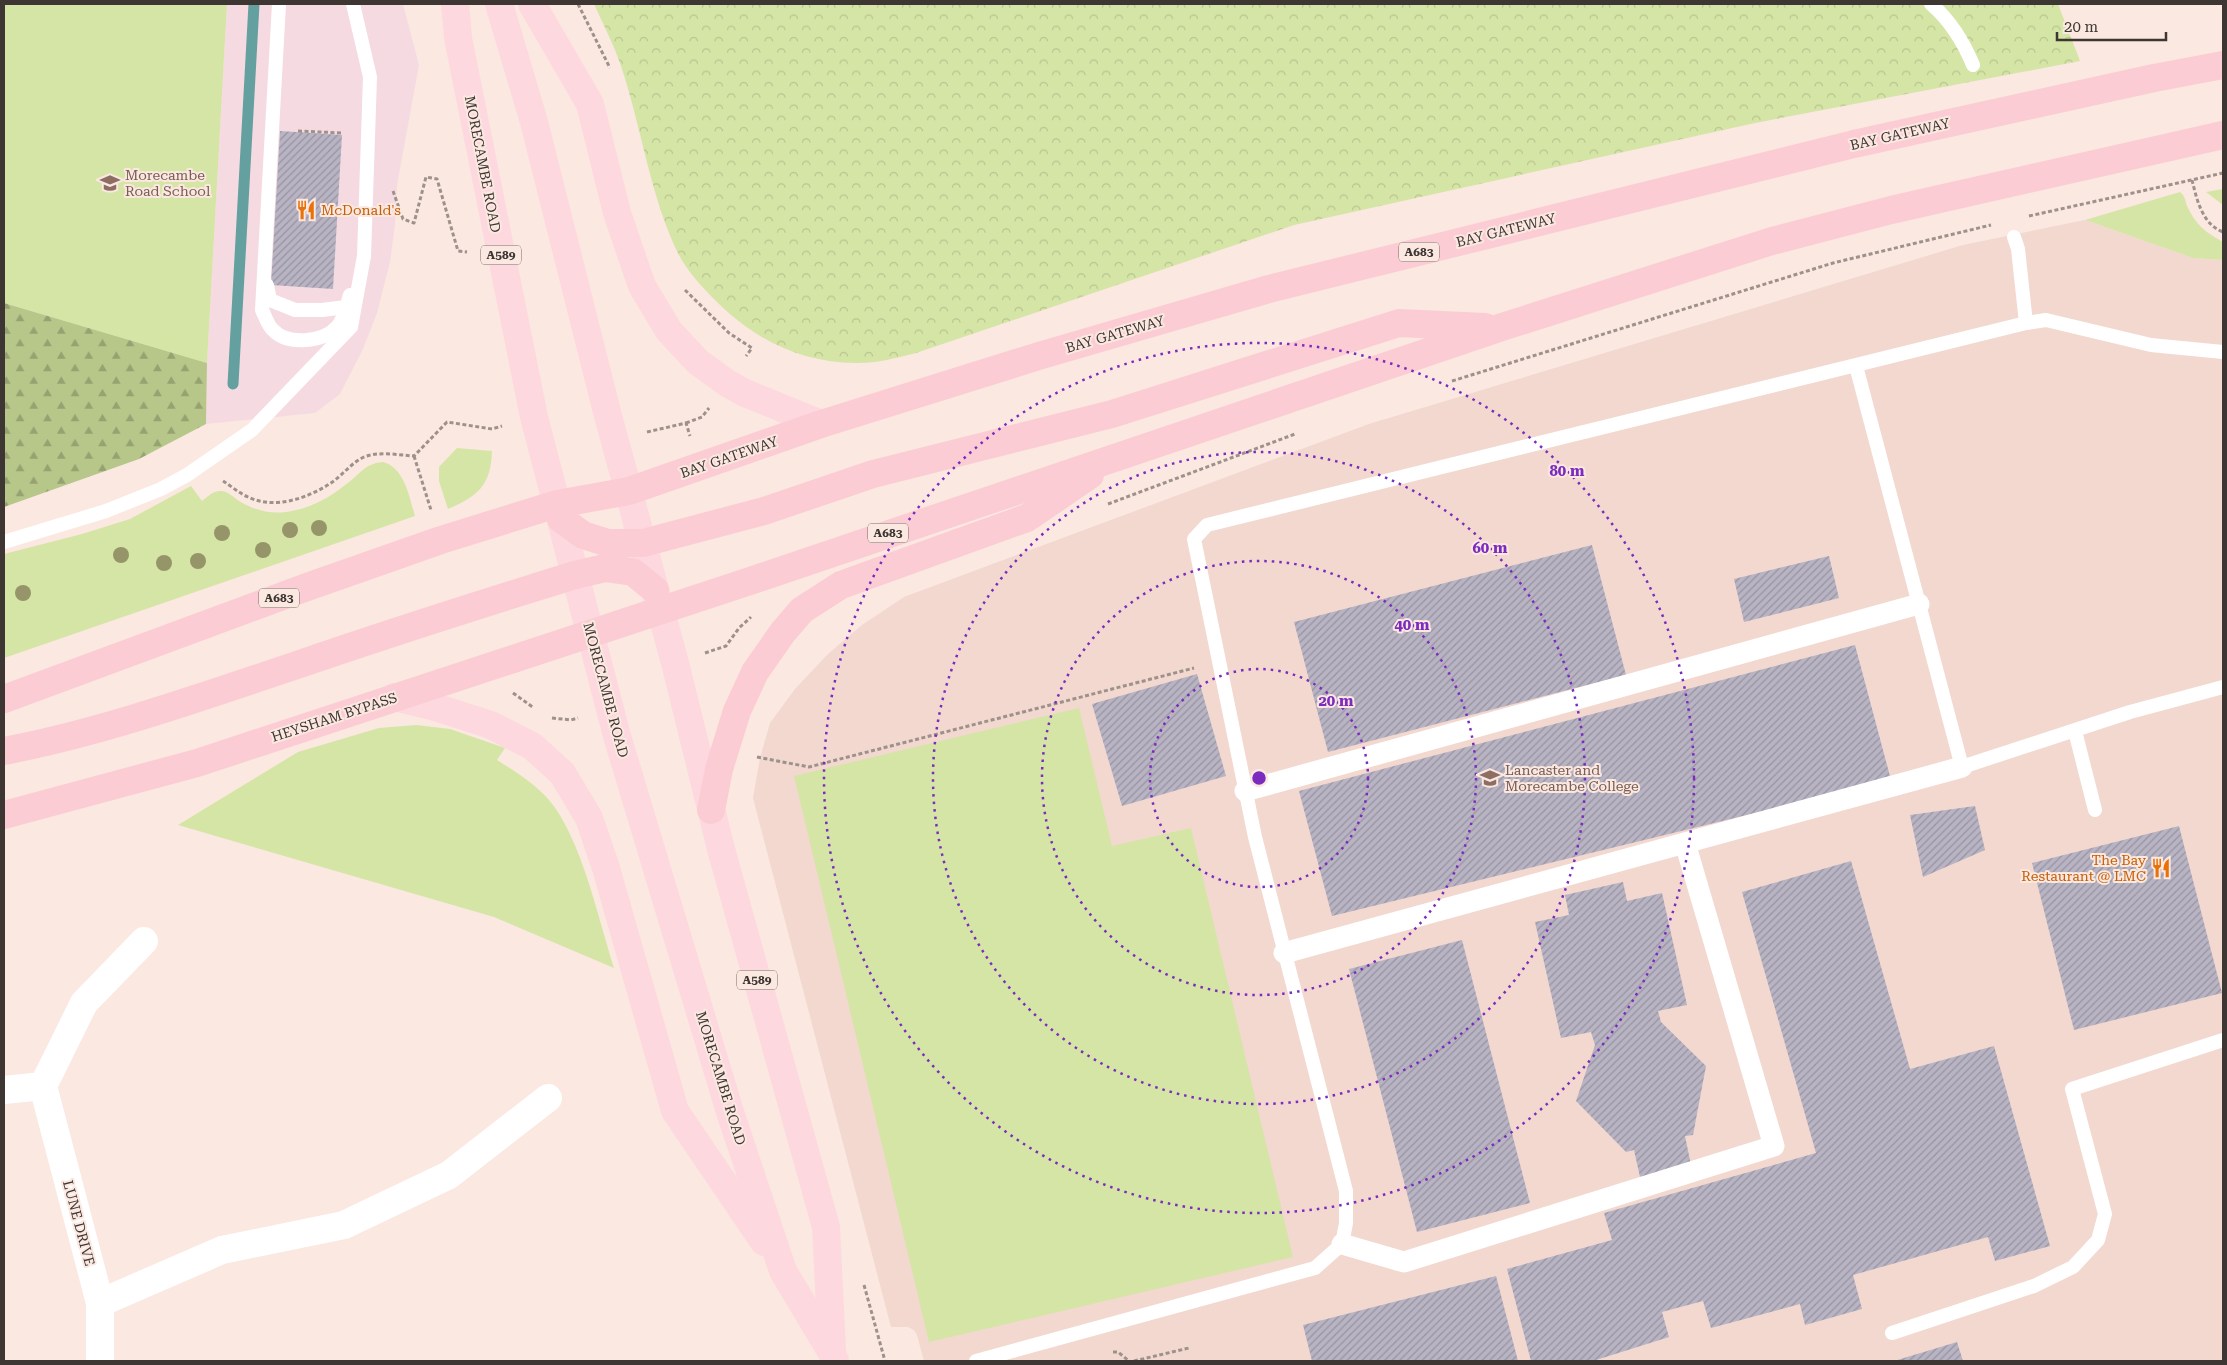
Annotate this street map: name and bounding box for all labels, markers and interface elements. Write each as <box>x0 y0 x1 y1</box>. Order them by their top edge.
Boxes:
scale bar <box>2057 10 2166 42</box>
text: 20 m <box>2064 18 2099 36</box>
street label: MORECAMBE ROAD <box>462 94 504 234</box>
street label: BAY GATEWAY <box>1848 115 1952 153</box>
place label: Morecambe Road School <box>125 167 211 199</box>
school or university icon: Morecambe Road School <box>99 172 121 194</box>
restaurant icon: McDonald's <box>295 199 317 221</box>
place label: McDonald's <box>321 202 401 218</box>
street label: BAY GATEWAY <box>1454 210 1558 250</box>
road number: A683 <box>1399 242 1439 262</box>
road number: A589 <box>481 246 521 264</box>
street label: BAY GATEWAY <box>1064 312 1167 356</box>
street label: BAY GATEWAY <box>678 433 780 481</box>
text: 80 m <box>1549 462 1585 480</box>
road number: A683 <box>868 524 908 542</box>
text: 60 m <box>1472 539 1508 557</box>
road number: A683 <box>259 588 299 608</box>
text: 40 m <box>1394 616 1430 634</box>
street label: MORECAMBE ROAD <box>580 621 632 759</box>
street label: HEYSHAM BYPASS <box>269 689 399 745</box>
text: 20 m <box>1318 692 1354 710</box>
place label: Lancaster and Morecambe College <box>1505 762 1639 794</box>
school or university icon: Lancaster and Morecambe College <box>1479 767 1501 789</box>
centre of rings <box>1250 769 1268 787</box>
place label: The Bay Restaurant @ LMC <box>2021 852 2147 884</box>
restaurant icon: The Bay Restaurant @ LMC <box>2150 857 2172 879</box>
road number: A589 <box>737 970 777 990</box>
street label: MORECAMBE ROAD <box>693 1009 749 1147</box>
street label: LUNE DRIVE <box>60 1178 98 1268</box>

